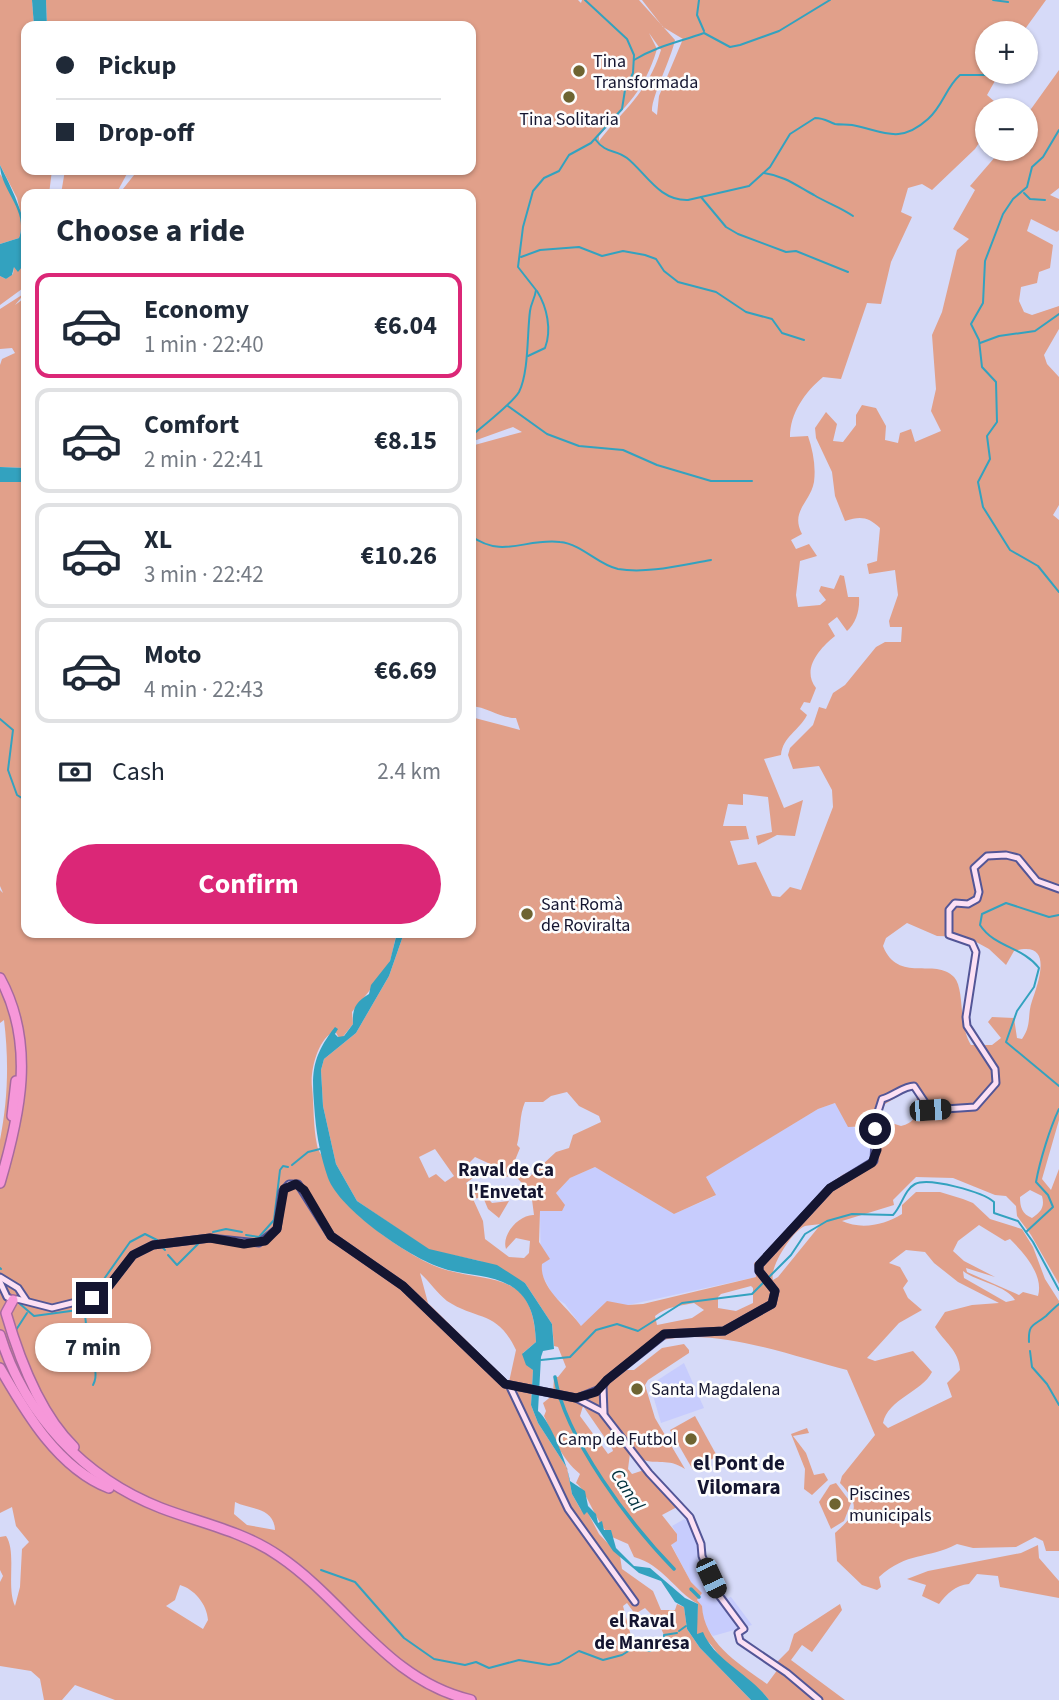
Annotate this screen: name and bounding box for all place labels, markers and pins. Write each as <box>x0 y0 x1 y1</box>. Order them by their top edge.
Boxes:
place label: Tina Transformada <box>593 49 698 95</box>
marker: Tina Transformada <box>571 63 587 79</box>
marker: Tina Solitaria <box>561 89 577 105</box>
place label: Tina Solitaria <box>519 107 619 132</box>
place label: Sant Romà de Roviralta <box>541 892 630 938</box>
marker: Sant Romà de Roviralta <box>519 906 535 922</box>
place label: Santa Magdalena <box>651 1377 780 1402</box>
marker: Santa Magdalena <box>629 1381 645 1397</box>
place label: Camp de Futbol <box>558 1427 677 1452</box>
marker: Camp de Futbol <box>683 1431 699 1447</box>
place label: Piscines municipals <box>849 1482 932 1528</box>
marker: Piscines municipals <box>827 1496 843 1512</box>

